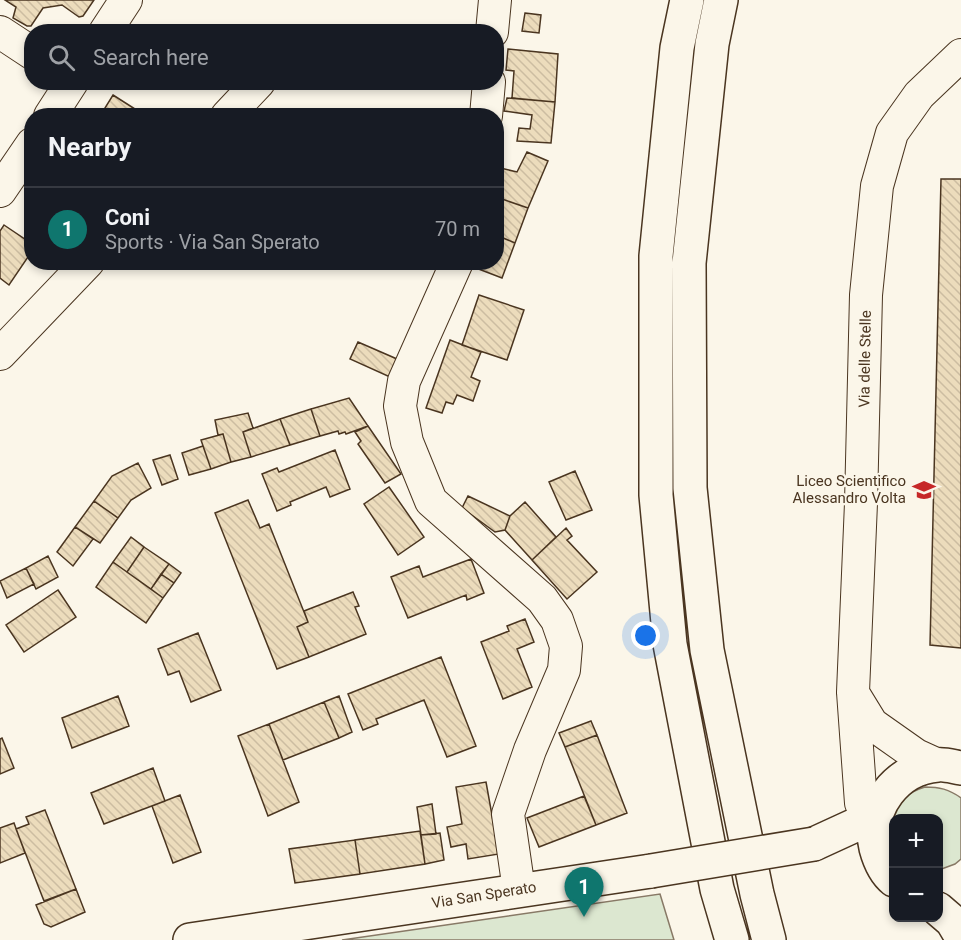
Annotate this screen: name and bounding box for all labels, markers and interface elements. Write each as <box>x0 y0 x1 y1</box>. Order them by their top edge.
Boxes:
search box <box>24 24 504 90</box>
icon: search <box>45 41 78 74</box>
text: Search here <box>93 45 209 70</box>
text: Nearby <box>48 132 131 162</box>
text: Coni <box>105 205 150 230</box>
text: 1 <box>62 217 73 241</box>
text: 70 m <box>435 217 480 241</box>
text: Sports · Via San Sperato <box>105 230 320 254</box>
street label: Via delle Stelle <box>855 310 875 408</box>
place label: Liceo Scientifico Alessandro Volta <box>793 472 906 507</box>
school or university icon: Liceo Scientifico Alessandro Volta <box>911 477 937 503</box>
your location <box>631 621 660 650</box>
map controls <box>889 814 943 922</box>
button: + <box>889 814 943 868</box>
pin: 1 <box>564 868 604 917</box>
button: − <box>889 868 943 922</box>
street label: Via San Sperato <box>430 878 538 912</box>

